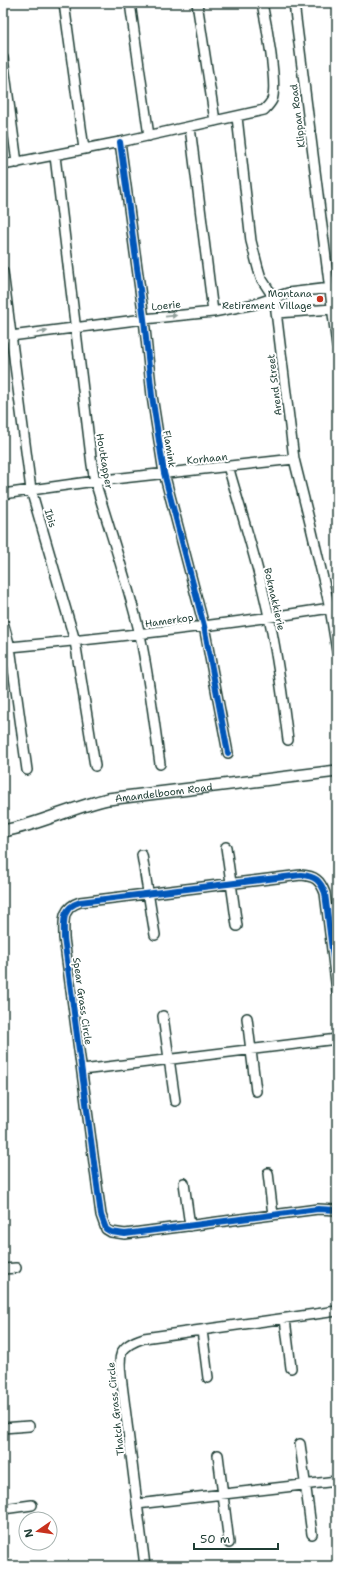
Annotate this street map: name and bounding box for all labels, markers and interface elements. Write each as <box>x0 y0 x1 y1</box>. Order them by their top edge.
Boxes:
street label: Klippan Road <box>287 83 308 149</box>
place label: Montana Retirement Village <box>222 287 313 312</box>
marker: Montana Retirement Village <box>315 294 325 304</box>
street label: Loerie <box>151 297 182 314</box>
one-way arrow <box>165 313 177 319</box>
one-way arrow <box>36 329 48 335</box>
street label: Arend Street <box>264 353 285 417</box>
street label: Flamink <box>160 429 179 469</box>
street label: Houtkapper <box>93 432 116 490</box>
street label: Korhaan <box>186 450 228 467</box>
street label: Ibis <box>42 507 60 529</box>
street label: Bokmakkierie <box>261 566 288 632</box>
street label: Hamerkop <box>144 611 194 630</box>
street label: Amandelboom Road <box>114 780 214 805</box>
street label: Spear Grass Circle <box>70 957 95 1046</box>
street label: Thatch Grass Circle <box>104 1361 127 1456</box>
north arrow <box>18 1511 58 1551</box>
scale bar <box>194 1525 278 1551</box>
text: N <box>20 1527 37 1539</box>
text: 50 m <box>200 1531 230 1547</box>

